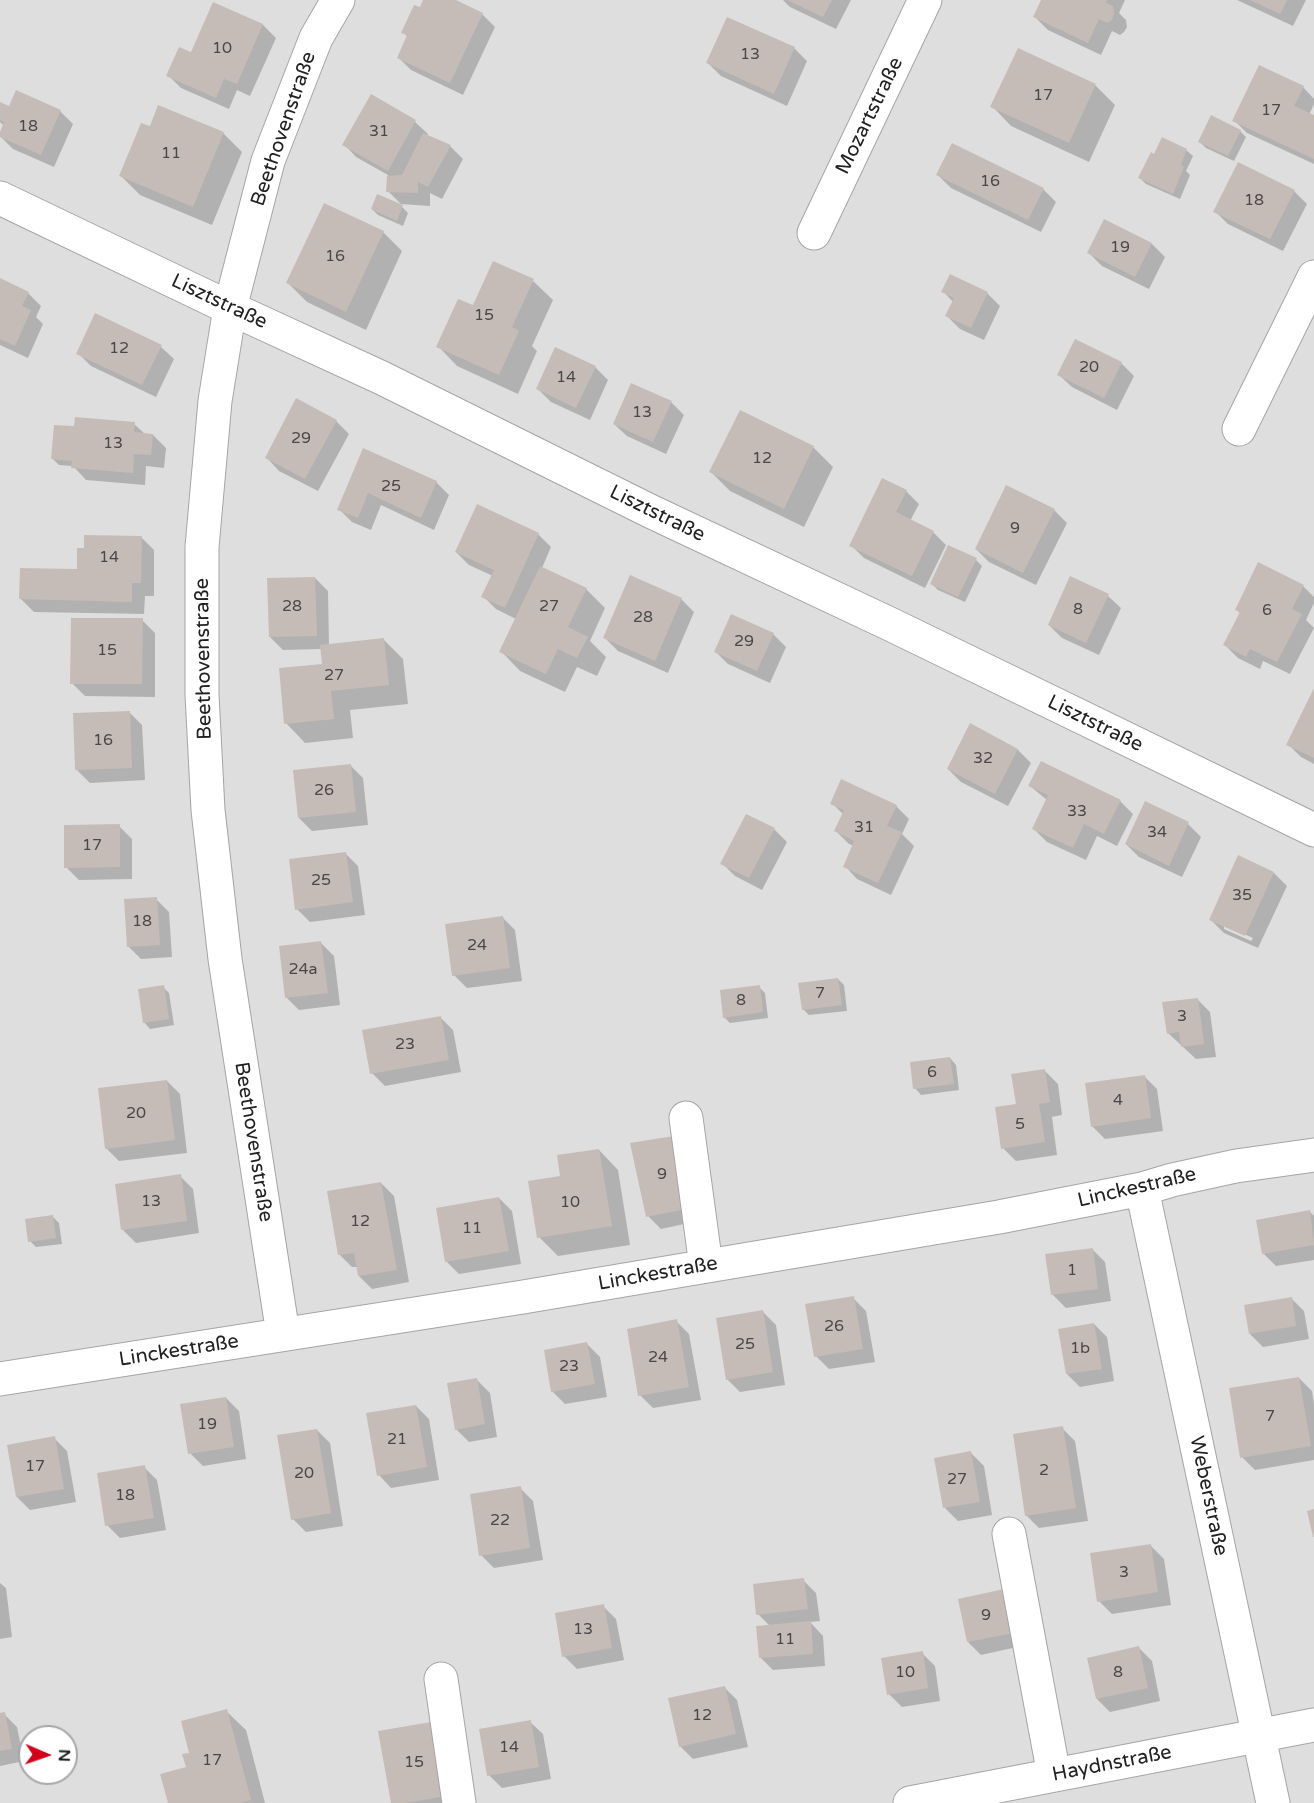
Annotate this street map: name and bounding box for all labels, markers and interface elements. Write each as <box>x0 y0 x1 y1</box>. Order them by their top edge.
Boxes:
house number: 10 <box>212 39 232 59</box>
house number: 13 <box>740 45 760 65</box>
street label: Beethovenstraße <box>246 49 322 209</box>
street label: Mozartstraße <box>831 54 909 178</box>
house number: 17 <box>1033 86 1053 106</box>
house number: 17 <box>1261 101 1281 121</box>
house number: 18 <box>18 117 38 137</box>
house number: 31 <box>369 122 389 142</box>
house number: 11 <box>161 144 181 164</box>
house number: 16 <box>980 172 1000 192</box>
house number: 18 <box>1244 191 1264 211</box>
house number: 19 <box>1110 238 1130 258</box>
house number: 16 <box>325 247 345 267</box>
street label: Lisztstraße <box>167 269 271 335</box>
house number: 15 <box>474 306 494 326</box>
house number: 12 <box>109 339 129 359</box>
house number: 20 <box>1079 358 1099 378</box>
house number: 14 <box>556 368 576 388</box>
house number: 13 <box>632 403 652 423</box>
house number: 29 <box>291 429 311 449</box>
house number: 13 <box>103 434 123 454</box>
house number: 12 <box>752 449 772 469</box>
house number: 25 <box>381 477 401 497</box>
street label: Lisztstraße <box>605 481 709 547</box>
house number: 9 <box>1010 519 1020 539</box>
house number: 14 <box>99 548 119 568</box>
street label: Beethovenstraße <box>191 578 217 740</box>
house number: 28 <box>282 597 302 617</box>
house number: 27 <box>539 597 559 617</box>
house number: 8 <box>1073 600 1083 620</box>
house number: 6 <box>1262 601 1272 621</box>
house number: 28 <box>633 608 653 628</box>
house number: 29 <box>734 632 754 652</box>
house number: 15 <box>97 641 117 661</box>
house number: 27 <box>324 666 344 686</box>
street label: Lisztstraße <box>1043 691 1147 757</box>
house number: 16 <box>93 731 113 751</box>
house number: 32 <box>973 749 993 769</box>
house number: 26 <box>314 781 334 801</box>
house number: 33 <box>1067 802 1087 822</box>
house number: 31 <box>854 818 874 838</box>
house number: 34 <box>1147 823 1167 843</box>
house number: 17 <box>82 836 102 856</box>
house number: 25 <box>311 871 331 891</box>
house number: 35 <box>1232 886 1252 906</box>
house number: 18 <box>132 912 152 932</box>
house number: 24 <box>467 936 487 956</box>
house number: 24a <box>288 960 318 980</box>
house number: 7 <box>815 984 825 1004</box>
house number: 8 <box>736 991 746 1011</box>
house number: 3 <box>1177 1007 1187 1027</box>
house number: 23 <box>395 1035 415 1055</box>
street label: Beethovenstraße <box>228 1060 278 1224</box>
house number: 6 <box>927 1063 937 1083</box>
house number: 4 <box>1113 1091 1123 1111</box>
house number: 20 <box>126 1104 146 1124</box>
house number: 5 <box>1015 1115 1025 1135</box>
street label: Linckestraße <box>1075 1163 1199 1213</box>
house number: 9 <box>657 1165 667 1185</box>
house number: 13 <box>141 1192 161 1212</box>
house number: 10 <box>560 1193 580 1213</box>
house number: 12 <box>350 1212 370 1232</box>
house number: 11 <box>462 1219 482 1239</box>
street label: Linckestraße <box>596 1252 720 1296</box>
house number: 1 <box>1067 1261 1077 1281</box>
house number: 26 <box>824 1317 844 1337</box>
street label: Linckestraße <box>117 1330 241 1372</box>
house number: 25 <box>735 1335 755 1355</box>
house number: 1b <box>1070 1339 1090 1359</box>
house number: 24 <box>648 1348 668 1368</box>
house number: 23 <box>559 1357 579 1377</box>
house number: 7 <box>1265 1407 1275 1427</box>
house number: 19 <box>197 1415 217 1435</box>
house number: 21 <box>387 1430 407 1450</box>
street label: Weberstraße <box>1184 1434 1232 1558</box>
house number: 17 <box>25 1457 45 1477</box>
house number: 2 <box>1039 1461 1049 1481</box>
house number: 20 <box>294 1464 314 1484</box>
house number: 27 <box>947 1470 967 1490</box>
house number: 18 <box>115 1486 135 1506</box>
house number: 22 <box>490 1511 510 1531</box>
house number: 3 <box>1119 1563 1129 1583</box>
house number: 9 <box>981 1606 991 1626</box>
house number: 13 <box>573 1620 593 1640</box>
house number: 11 <box>775 1630 795 1650</box>
house number: 10 <box>895 1663 915 1683</box>
house number: 8 <box>1113 1663 1123 1683</box>
house number: 12 <box>692 1706 712 1726</box>
north arrow <box>18 1725 78 1785</box>
house number: 14 <box>499 1738 519 1758</box>
street label: Haydnstraße <box>1050 1741 1174 1787</box>
text: N <box>54 1749 74 1762</box>
house number: 17 <box>202 1751 222 1771</box>
house number: 15 <box>404 1753 424 1773</box>

